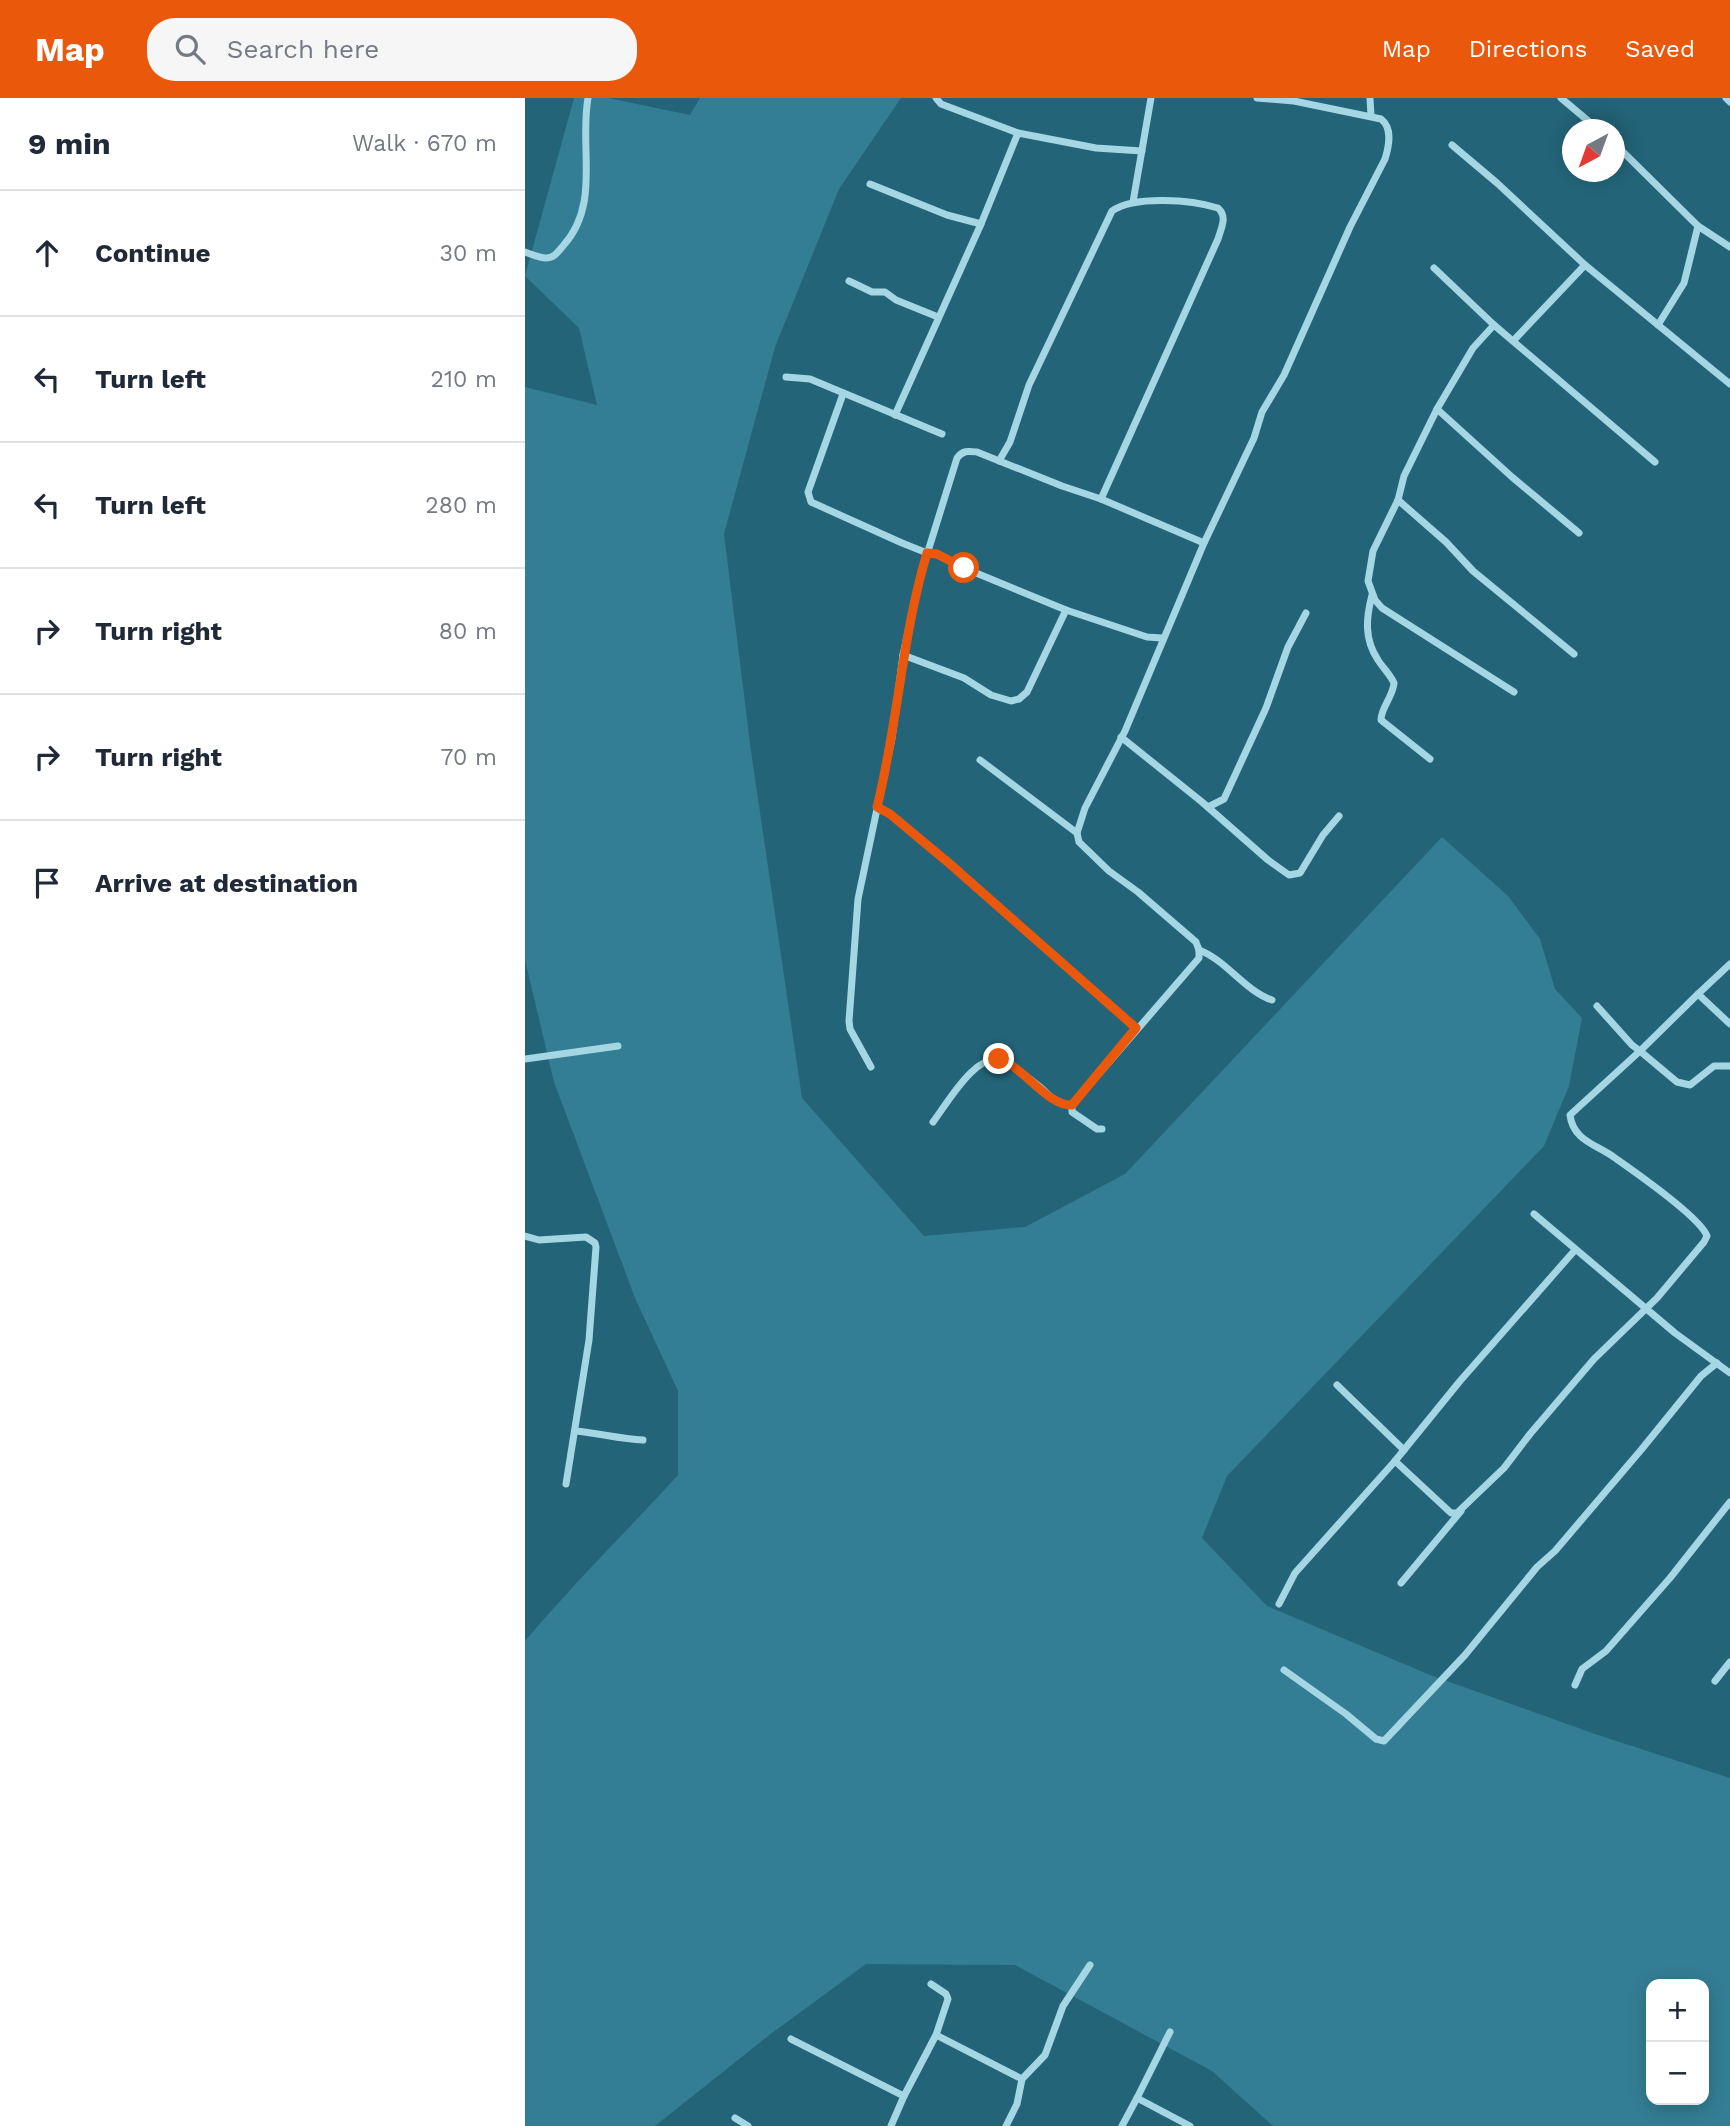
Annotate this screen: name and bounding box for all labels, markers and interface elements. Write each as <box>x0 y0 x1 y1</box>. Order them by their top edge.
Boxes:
search box <box>147 18 637 81</box>
text: Map <box>35 30 105 69</box>
icon: search <box>171 30 209 68</box>
text: Search here <box>227 34 379 64</box>
text: Map <box>1382 35 1431 63</box>
text: Directions <box>1469 35 1587 63</box>
text: Saved <box>1625 35 1695 63</box>
north arrow <box>1562 119 1625 182</box>
text: 9 min <box>28 126 111 161</box>
text: Walk · 670 m <box>352 130 497 157</box>
icon: ahead <box>28 234 66 272</box>
text: Continue <box>95 238 211 268</box>
text: 30 m <box>440 240 497 267</box>
icon: left <box>28 360 66 398</box>
text: Turn left <box>95 364 206 394</box>
text: 210 m <box>431 366 497 393</box>
icon: left <box>28 486 66 524</box>
text: Turn left <box>95 490 206 520</box>
text: 280 m <box>425 492 497 519</box>
route start <box>948 552 979 583</box>
icon: right <box>28 612 66 650</box>
text: Turn right <box>95 616 222 646</box>
text: 80 m <box>439 618 497 645</box>
icon: right <box>28 738 66 776</box>
text: Turn right <box>95 742 222 772</box>
text: 70 m <box>440 744 497 771</box>
icon: arrive <box>28 864 66 902</box>
text: Arrive at destination <box>95 868 358 898</box>
route end <box>983 1043 1014 1074</box>
map controls <box>1646 1979 1709 2105</box>
button: + <box>1646 1979 1709 2042</box>
button: − <box>1646 2042 1709 2105</box>

